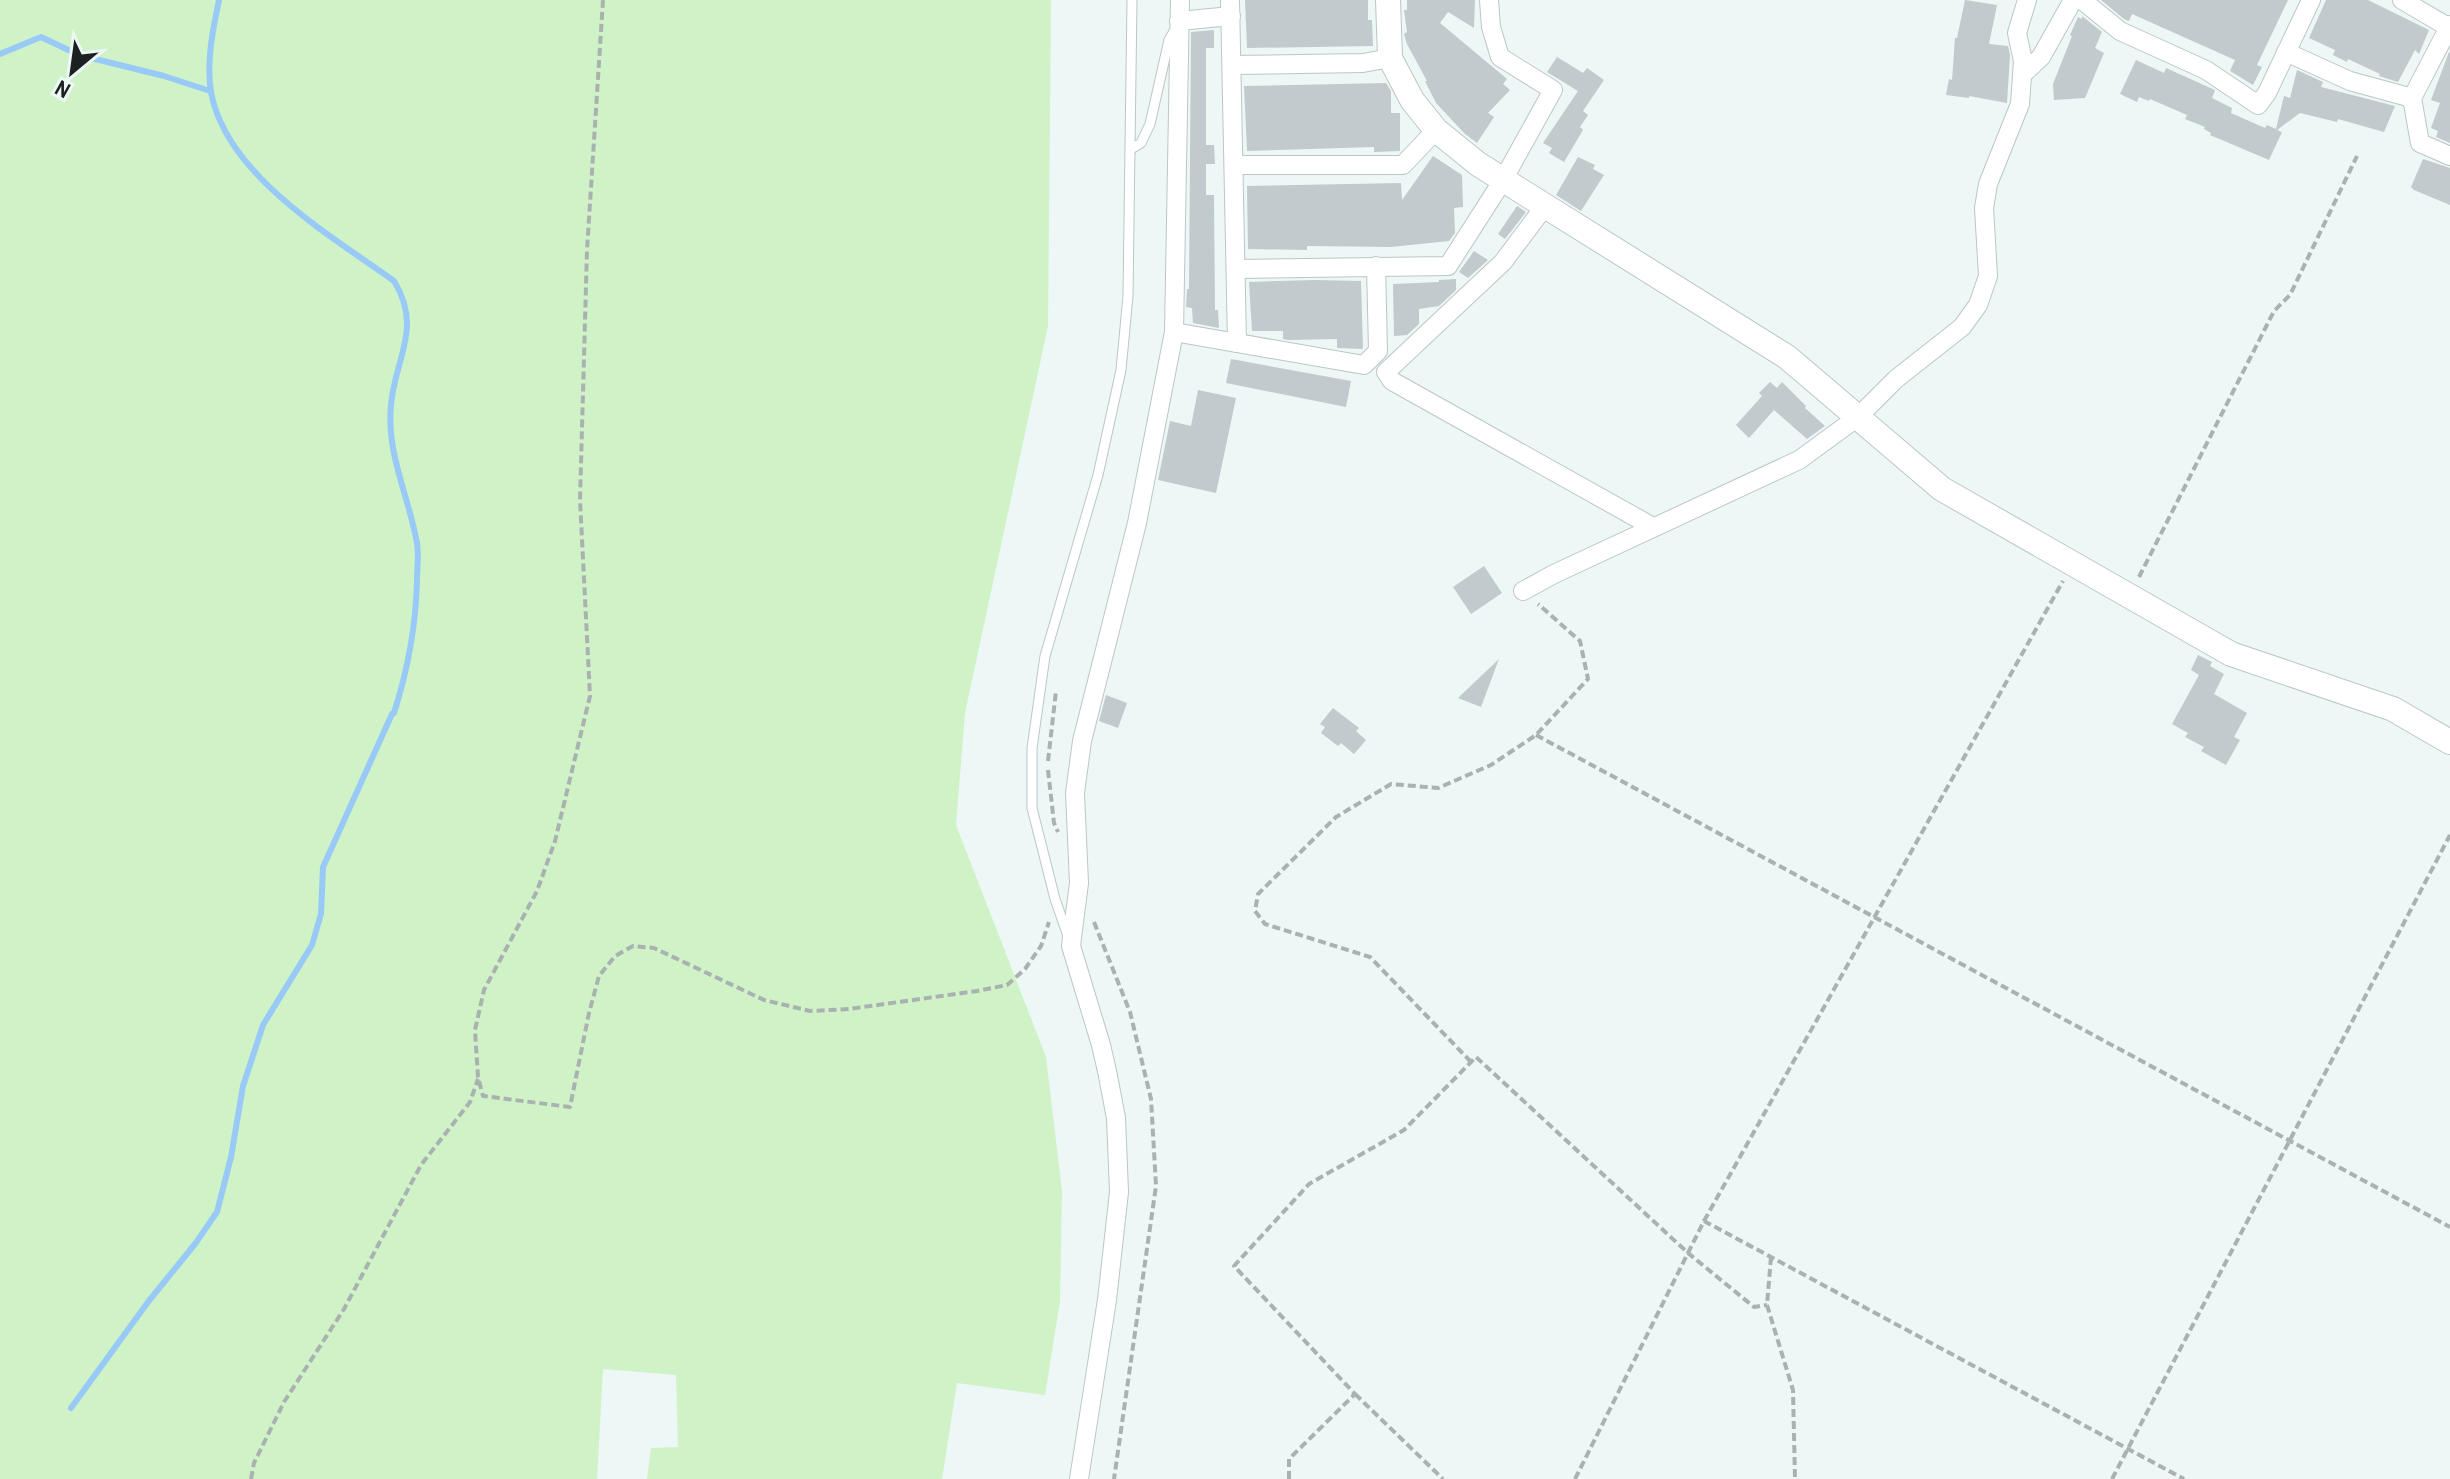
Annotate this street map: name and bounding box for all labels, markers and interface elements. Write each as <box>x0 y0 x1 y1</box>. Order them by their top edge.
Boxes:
north arrow <box>32 32 112 112</box>
text: N <box>49 73 75 106</box>

